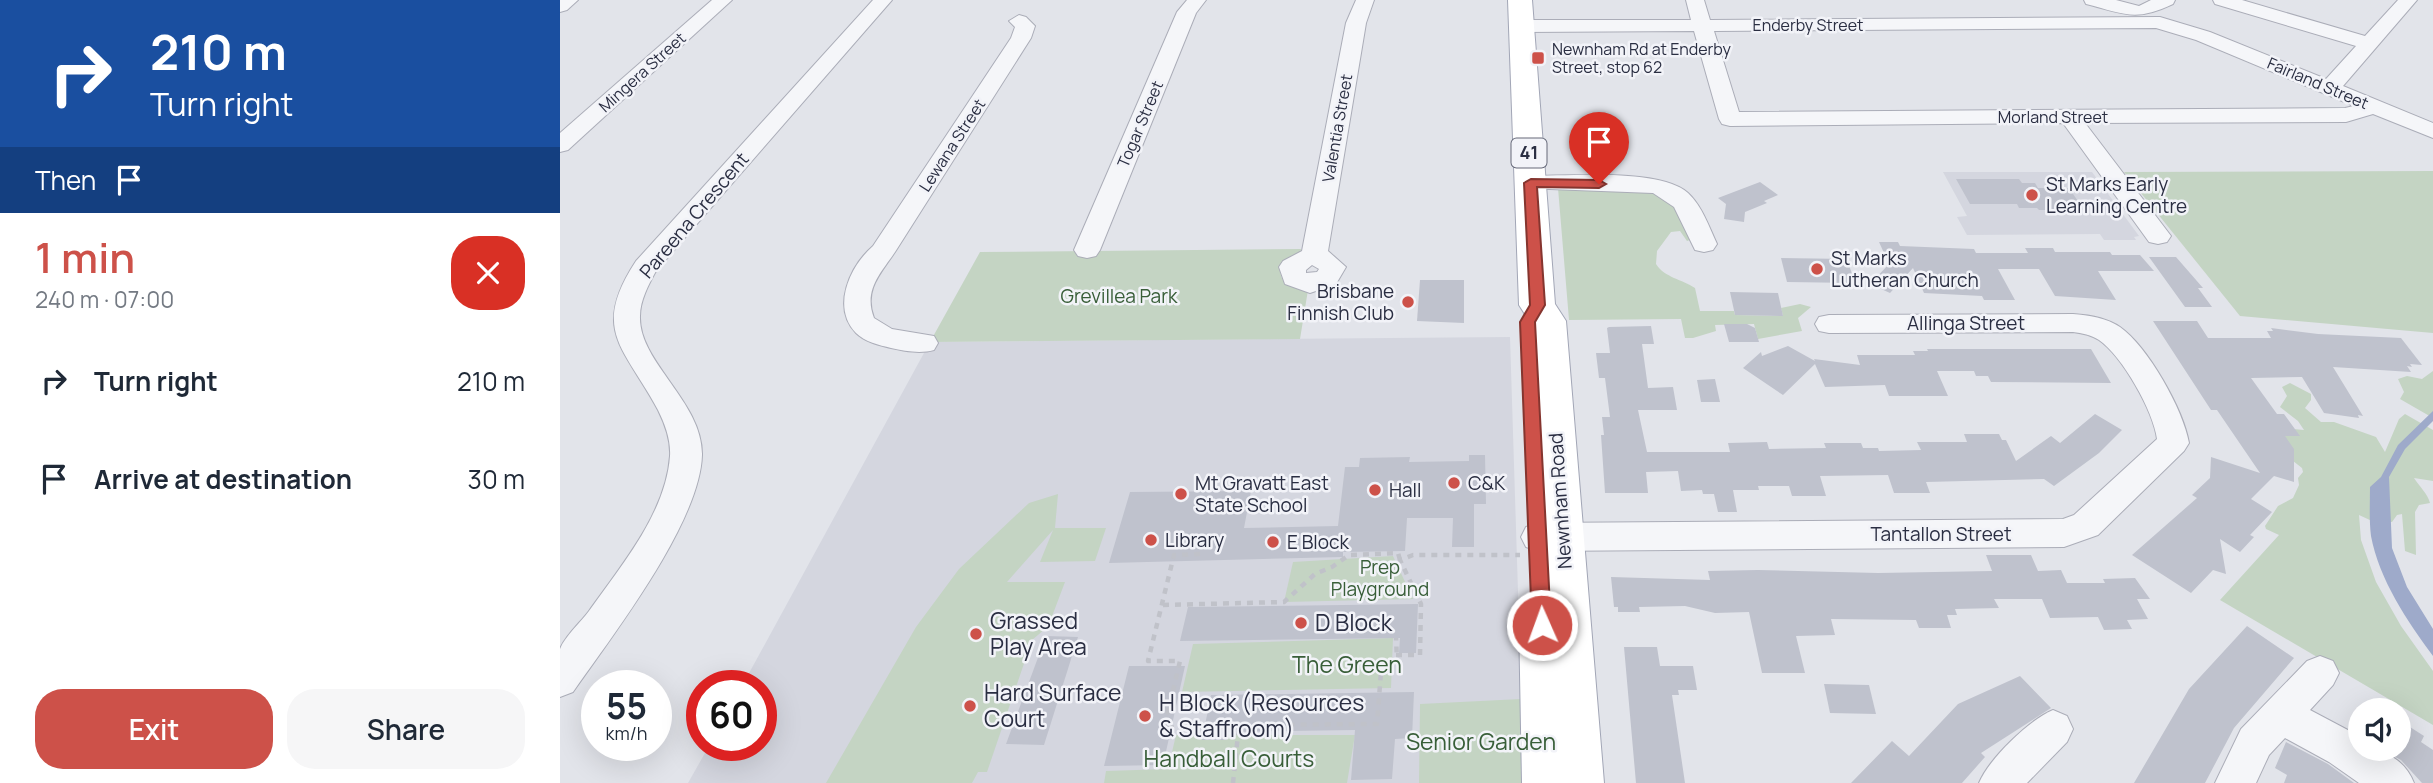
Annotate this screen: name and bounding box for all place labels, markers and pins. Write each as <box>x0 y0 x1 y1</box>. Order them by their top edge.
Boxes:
place label: Newnham Rd at Enderby Street, stop 62 <box>1552 38 1731 78</box>
marker: Newnham Rd at Enderby Street, stop 62 <box>1530 50 1546 66</box>
pin <box>1569 112 1629 184</box>
place label: St Marks Early Learning Centre <box>2046 171 2187 219</box>
marker: St Marks Early Learning Centre <box>2024 187 2040 203</box>
place label: St Marks Lutheran Church <box>1831 245 1979 293</box>
marker: St Marks Lutheran Church <box>1809 261 1825 277</box>
place label: Brisbane Finnish Club <box>1287 278 1394 326</box>
marker: Brisbane Finnish Club <box>1400 294 1416 310</box>
place label: Mt Gravatt East State School <box>1195 470 1329 518</box>
place label: C&K <box>1468 470 1506 496</box>
marker: C&K <box>1446 475 1462 491</box>
place label: Hall <box>1389 477 1421 503</box>
marker: Hall <box>1367 482 1383 498</box>
marker: Mt Gravatt East State School <box>1173 486 1189 502</box>
place label: Library <box>1165 527 1224 553</box>
place label: E Block <box>1287 529 1349 555</box>
marker: Library <box>1143 532 1159 548</box>
marker: E Block <box>1265 534 1281 550</box>
place label: Grassed Play Area <box>990 604 1087 662</box>
place label: D Block <box>1315 606 1393 638</box>
marker: D Block <box>1293 615 1309 631</box>
marker: Grassed Play Area <box>968 626 984 642</box>
place label: Hard Surface Court <box>984 676 1121 734</box>
place label: H Block (Resources & Staffroom) <box>1159 686 1364 744</box>
marker: Hard Surface Court <box>962 698 978 714</box>
marker: H Block (Resources & Staffroom) <box>1137 708 1153 724</box>

